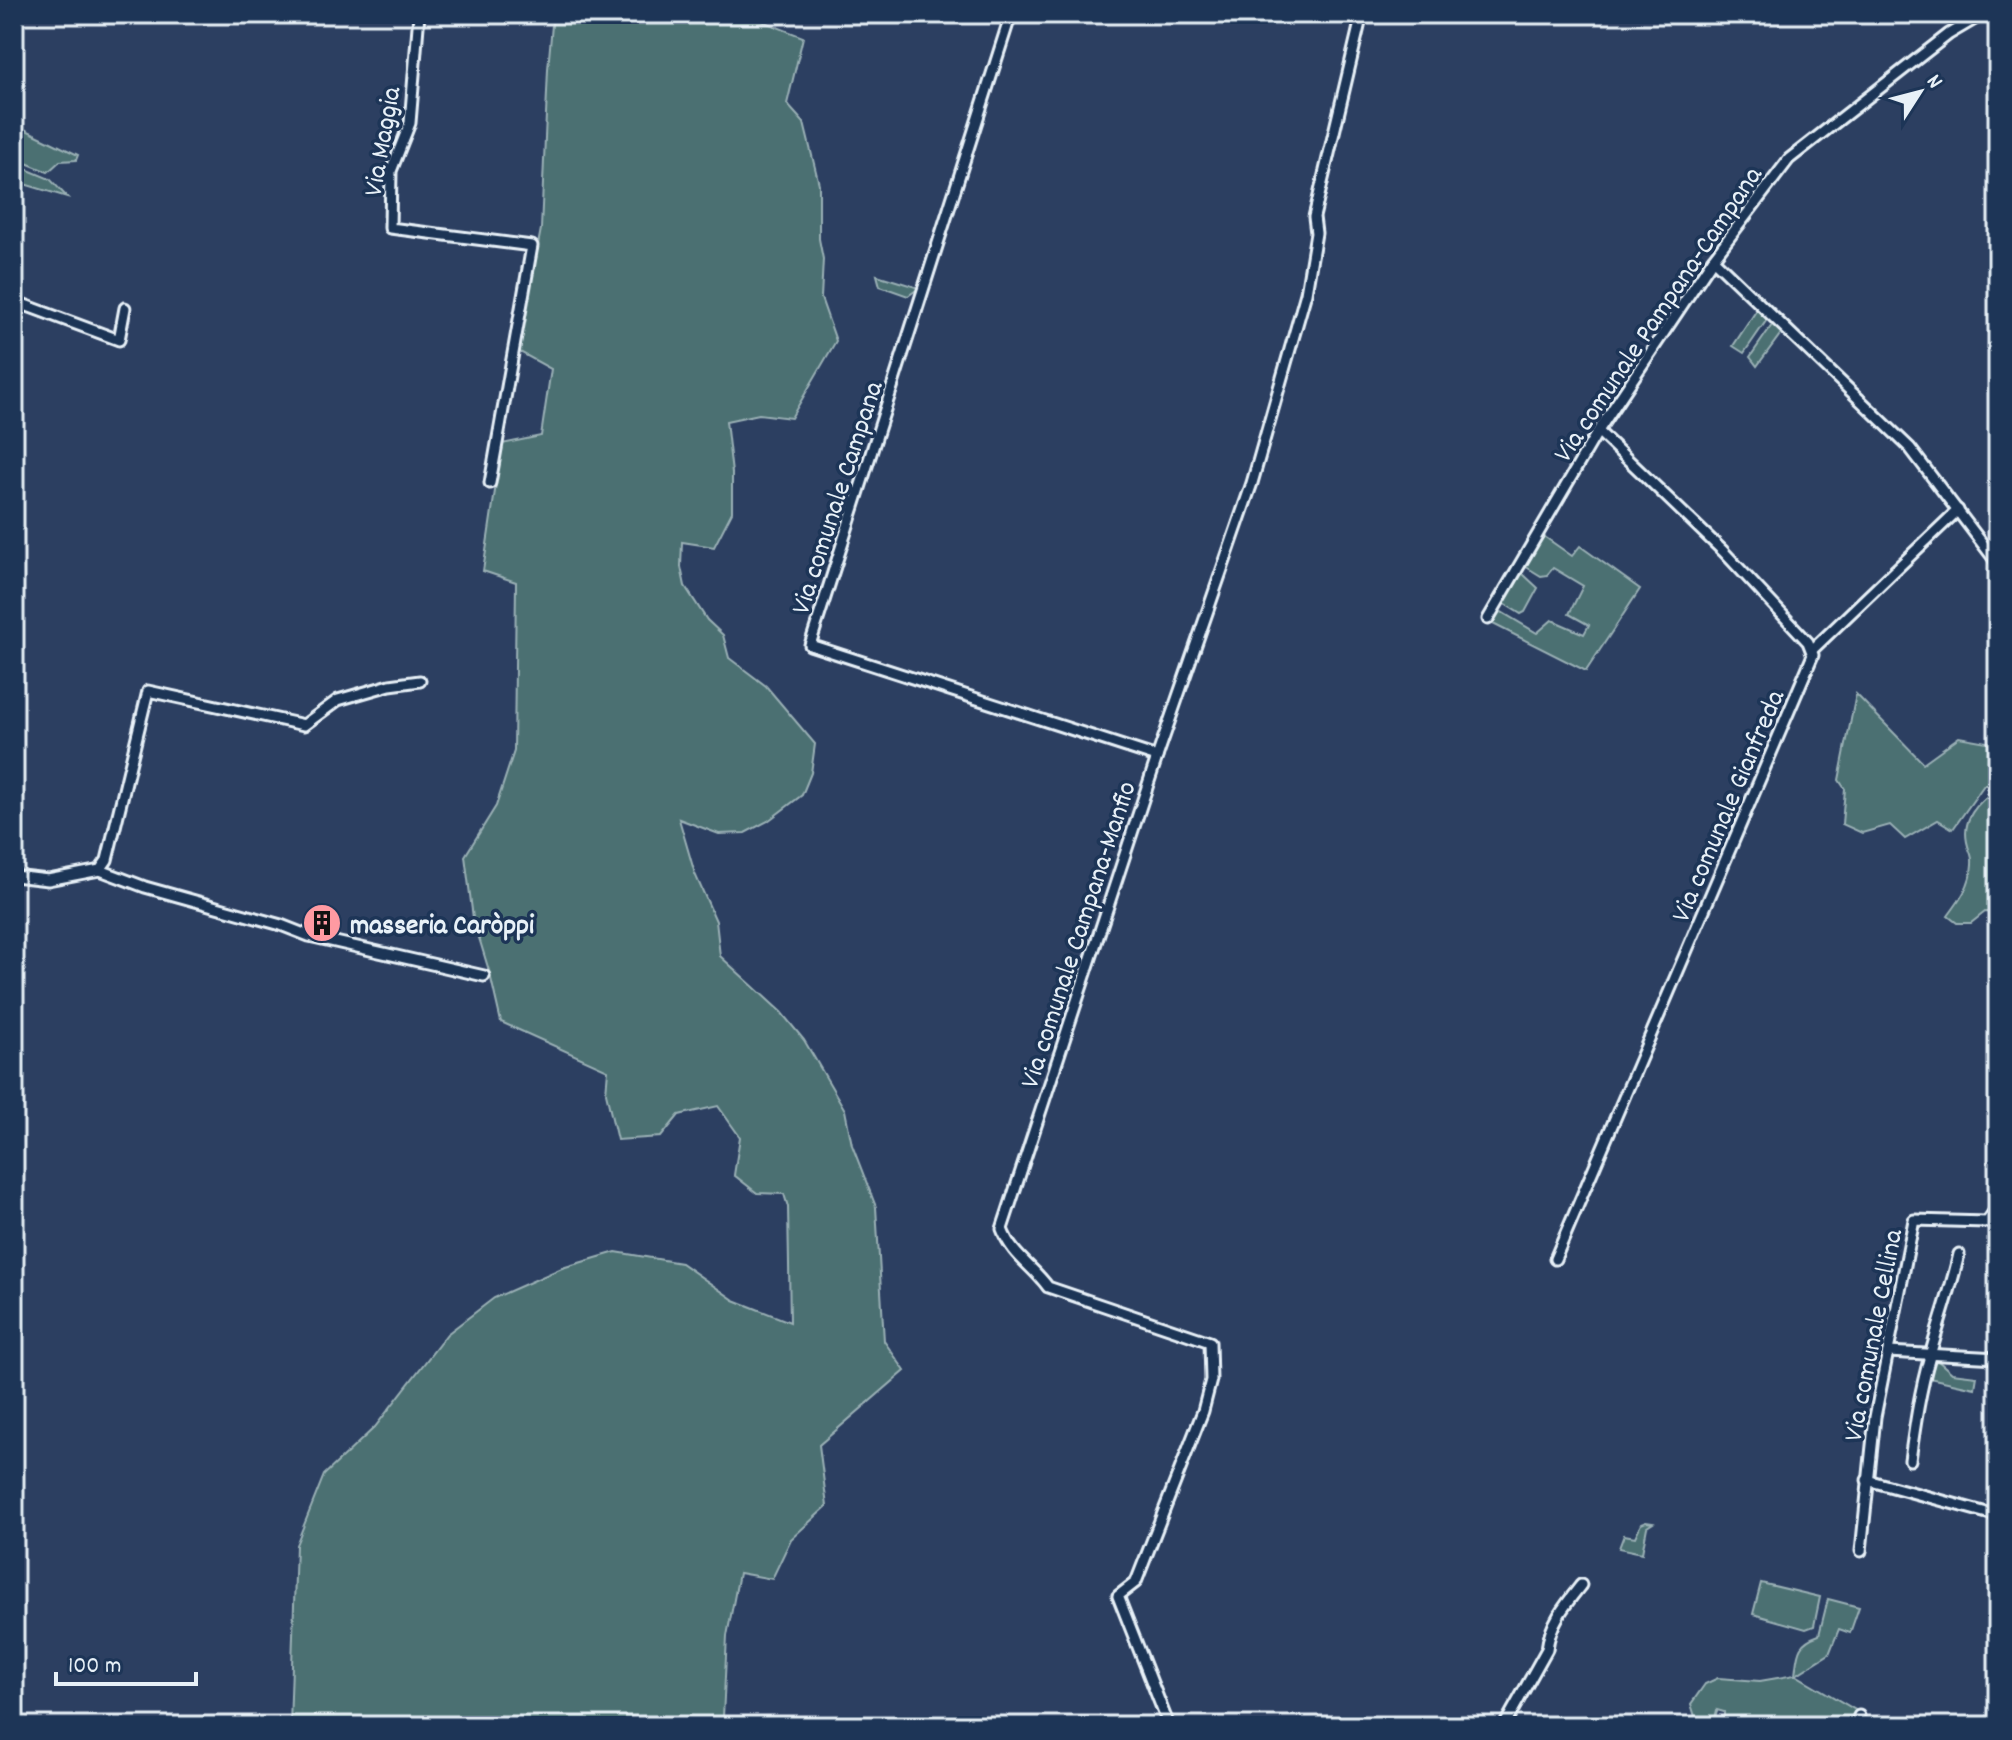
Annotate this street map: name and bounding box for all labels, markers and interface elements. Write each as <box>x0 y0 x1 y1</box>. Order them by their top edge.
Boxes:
north arrow <box>1880 52 1960 132</box>
text: N <box>1918 69 1949 96</box>
street label: Via Maggia <box>356 83 414 200</box>
street label: Via comunale Pampana-Campana <box>1546 159 1775 472</box>
street label: Via comunale Campana <box>783 376 897 620</box>
street label: Via comunale Gianfreda <box>1664 684 1798 929</box>
street label: Via comunale Campana-Manfio <box>1012 777 1149 1094</box>
building icon: masseria Caròppi <box>301 902 343 944</box>
place label: masseria Caròppi <box>350 908 534 948</box>
street label: Via comunale Cellina <box>1836 1226 1916 1445</box>
scale bar <box>56 1636 196 1686</box>
text: 100 m <box>68 1650 121 1684</box>

